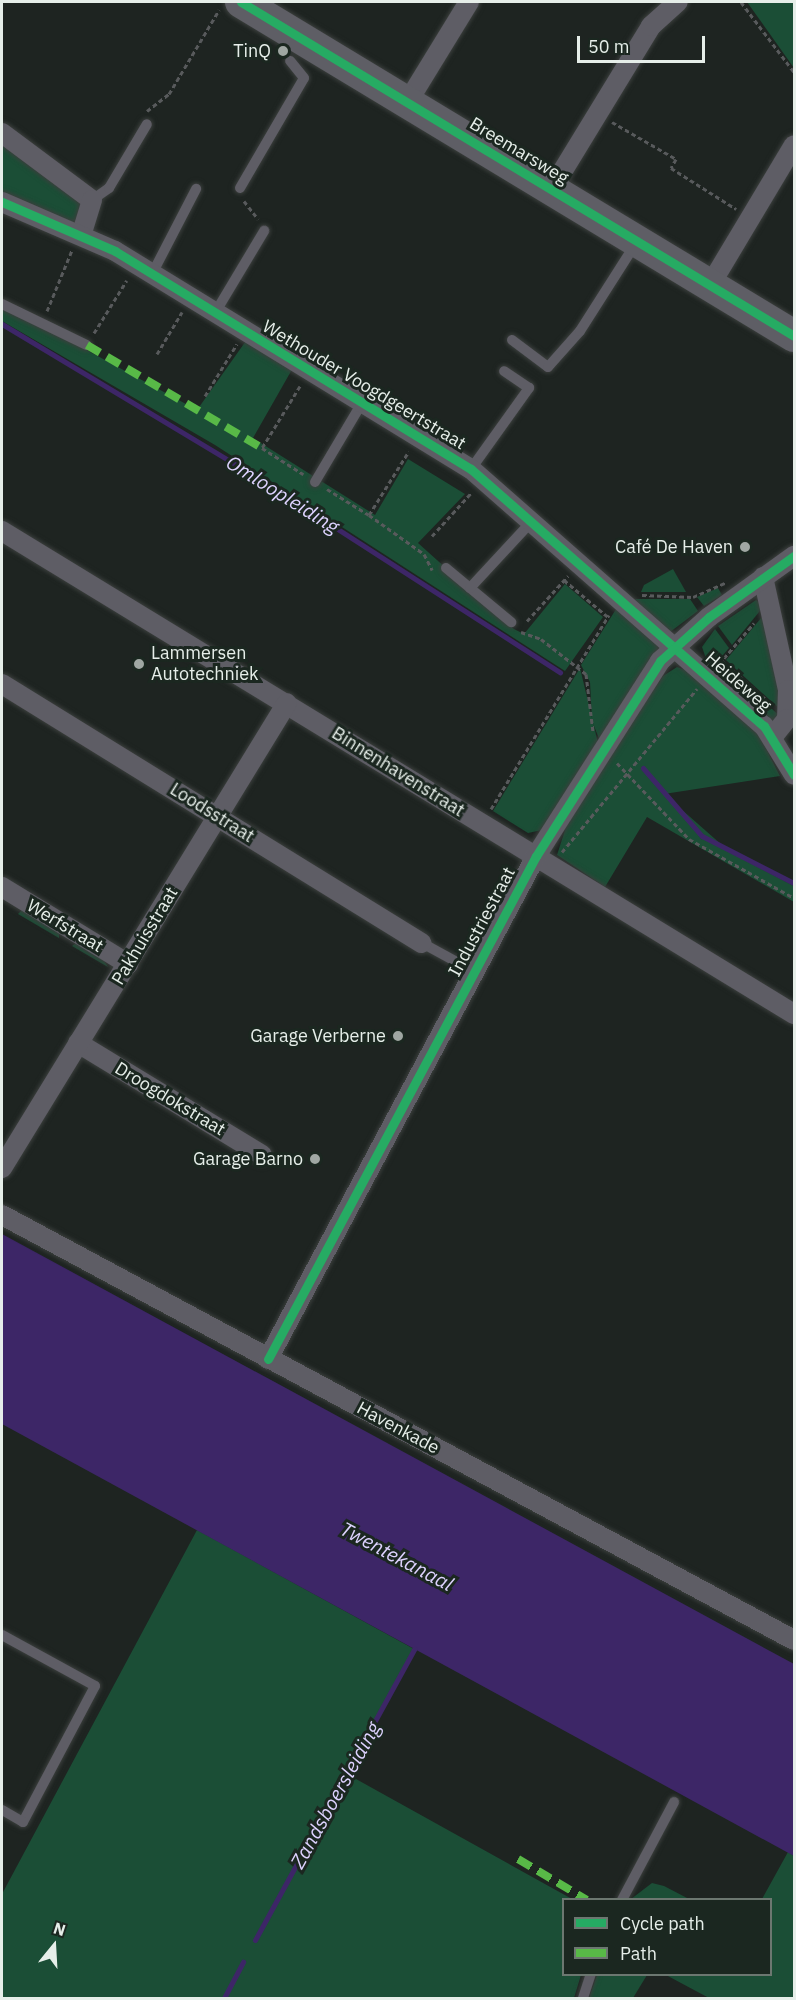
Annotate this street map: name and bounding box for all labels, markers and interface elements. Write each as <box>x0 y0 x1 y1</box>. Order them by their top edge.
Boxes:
scale bar <box>580 24 708 62</box>
text: 50 m <box>588 35 630 58</box>
place label: TinQ <box>233 40 271 62</box>
marker: TinQ <box>276 44 290 58</box>
street label: Breemarsweg <box>466 113 572 189</box>
street label: Wethouder Voogdgeertstraat <box>258 316 470 454</box>
water label: Omloopleiding <box>222 450 344 538</box>
place label: Café De Haven <box>615 536 733 558</box>
marker: Café De Haven <box>738 540 752 554</box>
place label: Lammersen Autotechniek <box>151 643 259 686</box>
street label: Heideweg <box>701 647 775 717</box>
marker: Lammersen Autotechniek <box>132 657 146 671</box>
street label: Binnenhavenstraat <box>328 722 468 822</box>
street label: Loodsstraat <box>166 779 258 847</box>
street label: Industriestraat <box>444 863 520 981</box>
street label: Pakhuisstraat <box>107 883 183 989</box>
street label: Werfstraat <box>23 895 107 957</box>
place label: Garage Verberne <box>250 1025 386 1047</box>
marker: Garage Verberne <box>391 1029 405 1043</box>
street label: Droogdokstraat <box>111 1058 229 1140</box>
place label: Garage Barno <box>193 1148 303 1170</box>
marker: Garage Barno <box>308 1152 322 1166</box>
street label: Havenkade <box>353 1397 443 1459</box>
water label: Twentekanaal <box>336 1516 458 1596</box>
water label: Zandsboersleiding <box>285 1718 385 1872</box>
legend <box>562 1898 772 1976</box>
text: Cycle path <box>620 1912 705 1935</box>
north arrow <box>24 1916 84 1976</box>
text: N <box>51 1918 68 1940</box>
text: Path <box>620 1942 657 1965</box>

